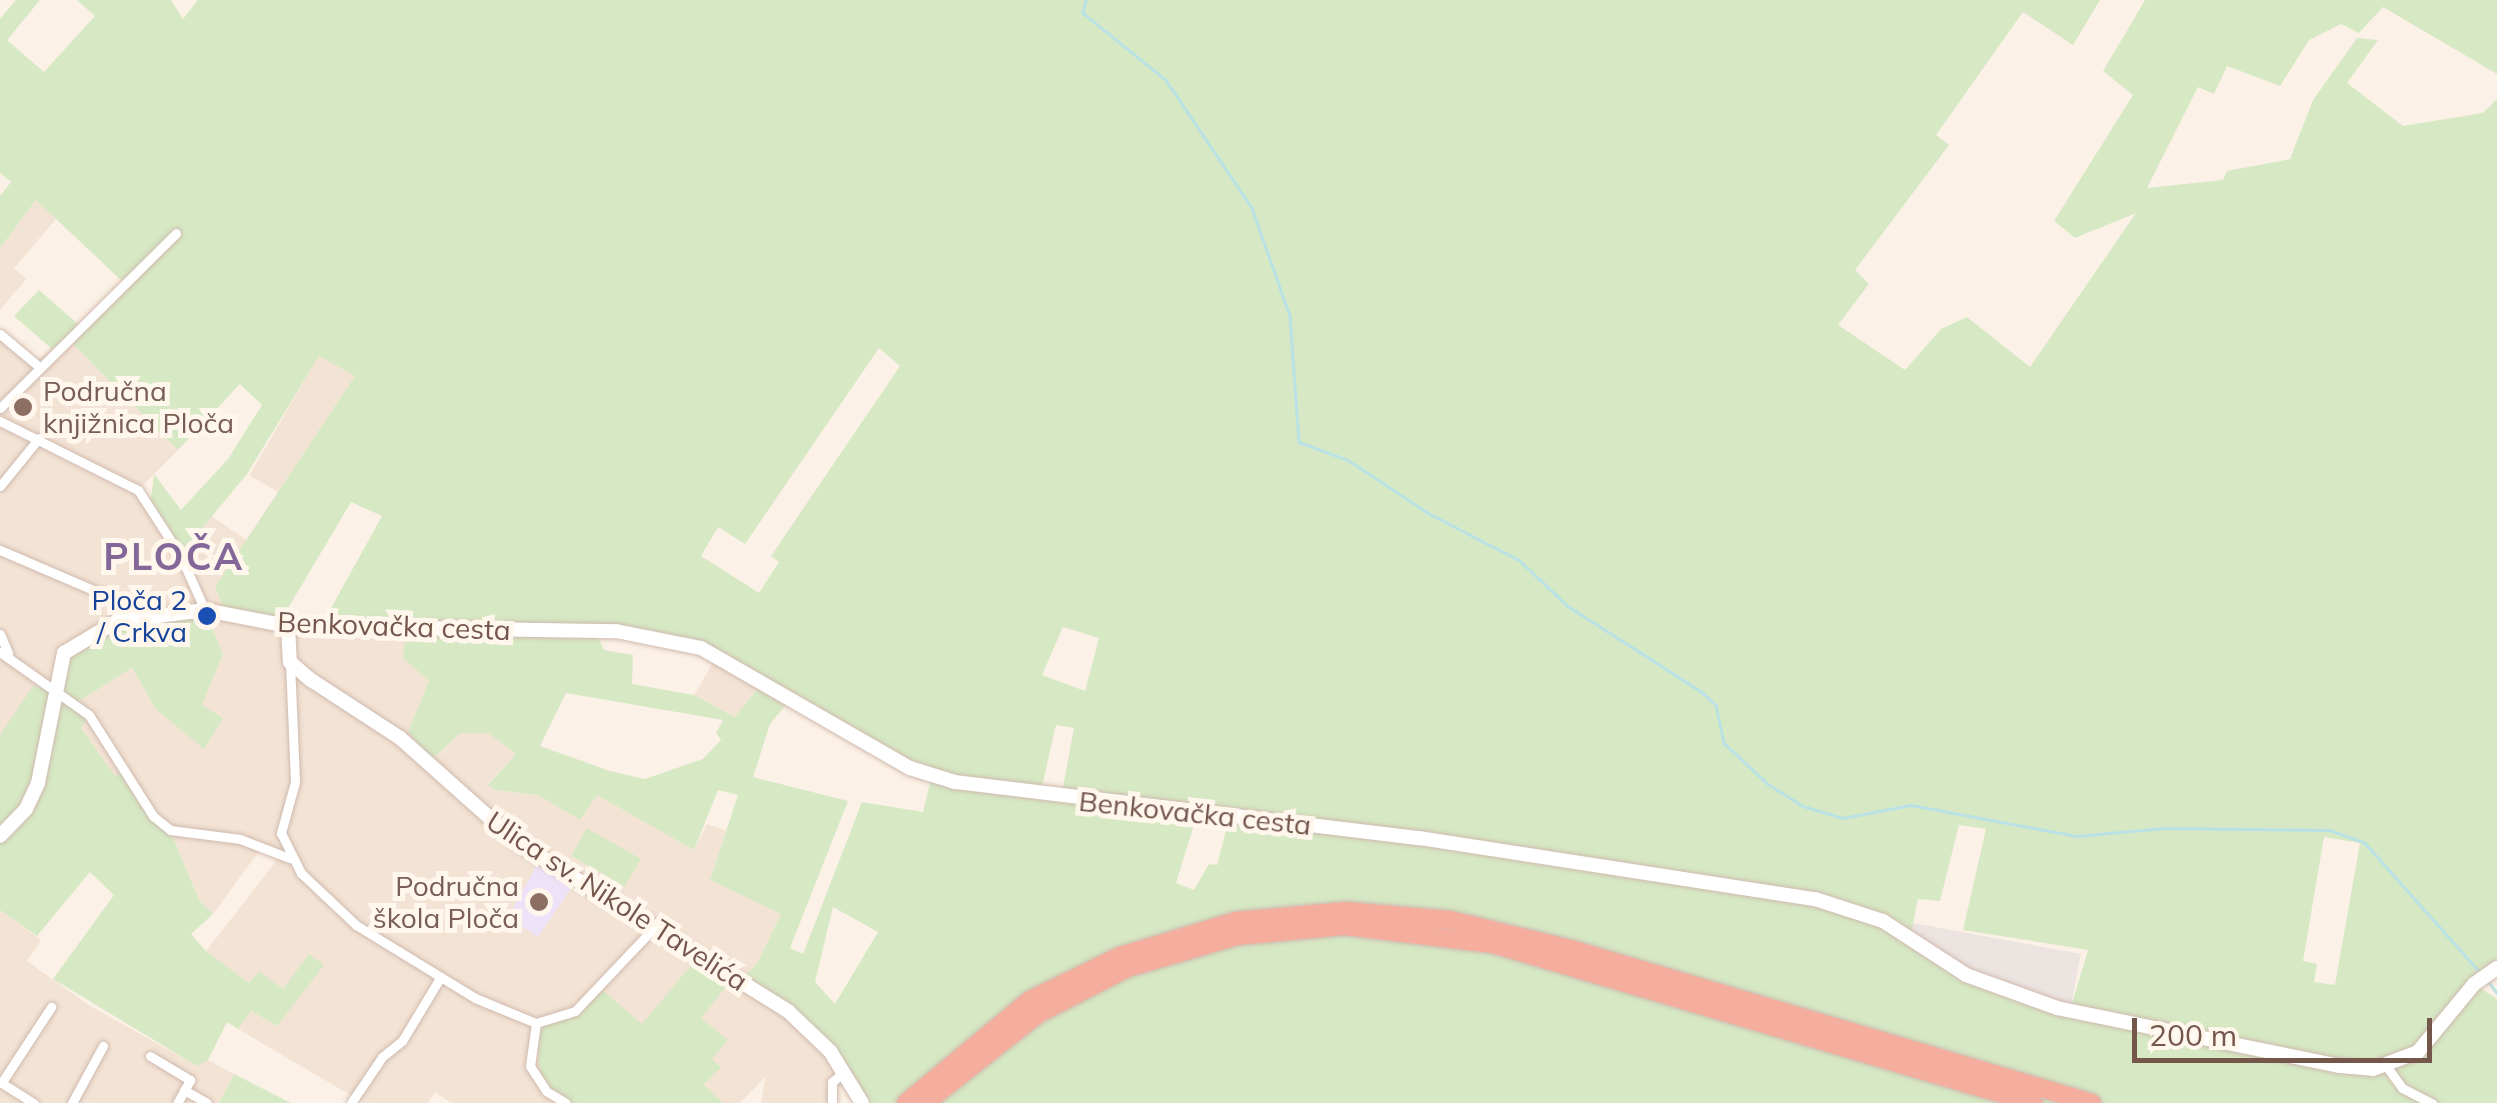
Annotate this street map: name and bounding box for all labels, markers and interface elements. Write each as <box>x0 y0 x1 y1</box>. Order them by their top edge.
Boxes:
place label: Područna knjižnica Ploča <box>43 374 234 440</box>
marker: Područna knjižnica Ploča <box>12 396 34 418</box>
district label: PLOČA <box>103 534 245 580</box>
place label: Ploča 2 / Crkva <box>91 583 187 649</box>
marker: Ploča 2 / Crkva <box>196 605 218 627</box>
street label: Benkovačka cesta <box>277 605 511 647</box>
street label: Benkovačka cesta <box>1077 784 1313 842</box>
street label: Ulica sv. Nikole Tavelića <box>480 804 754 998</box>
place label: Područna škola Ploča <box>373 869 519 935</box>
marker: Područna škola Ploča <box>528 891 550 913</box>
scale bar <box>2137 998 2437 1060</box>
text: 200 m <box>2149 1016 2237 1054</box>

